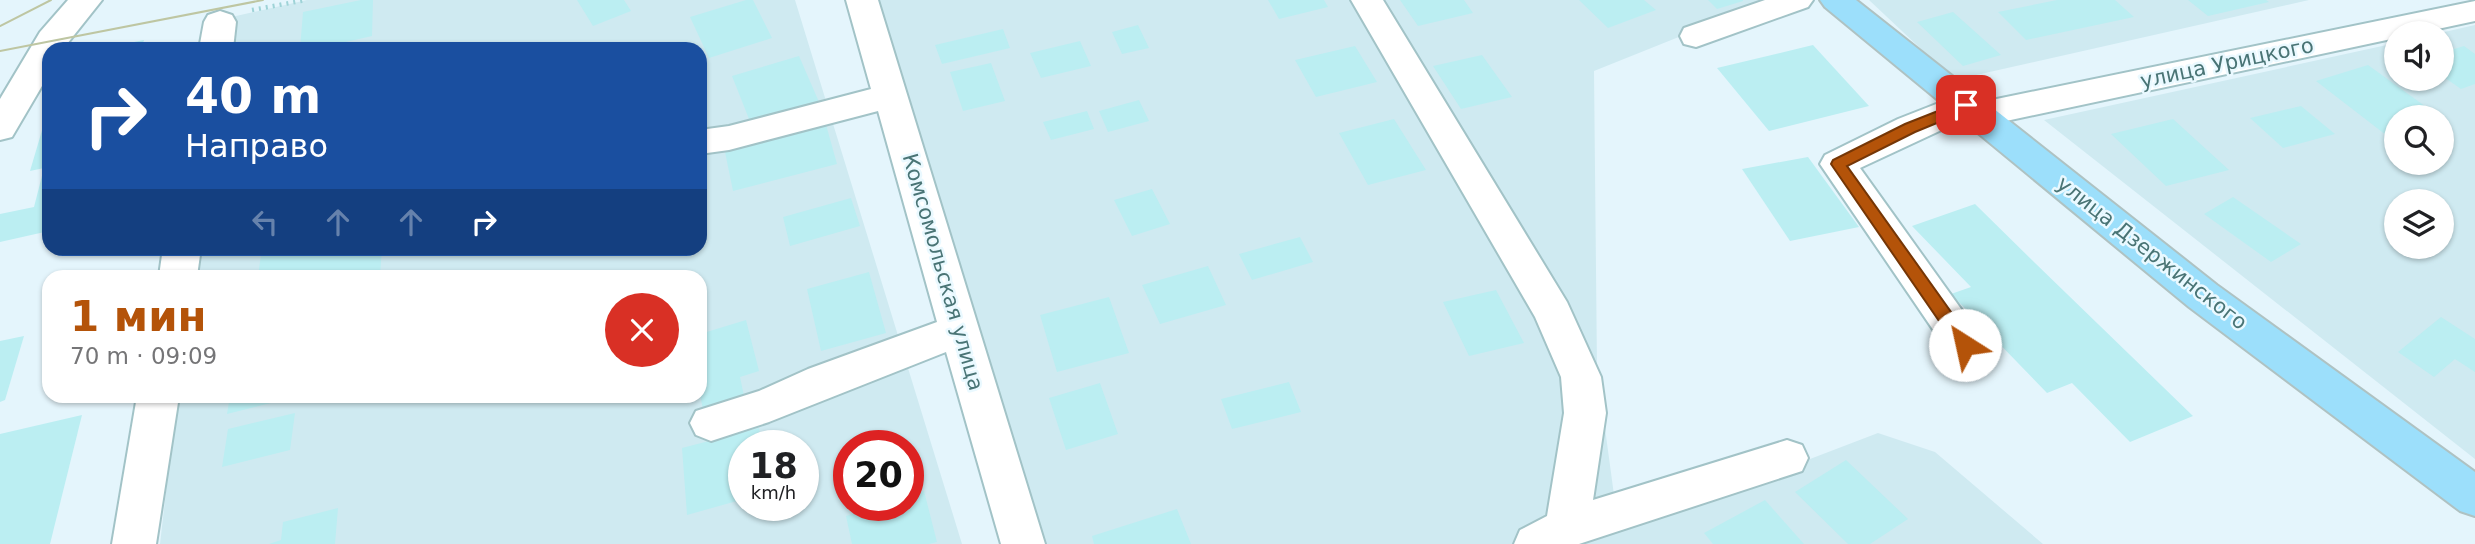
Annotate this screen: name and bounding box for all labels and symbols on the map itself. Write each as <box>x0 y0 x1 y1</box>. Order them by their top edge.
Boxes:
street label: улица Урицкого <box>2138 33 2316 93</box>
pin <box>1936 75 1996 135</box>
street label: Комсомольская улица <box>898 151 988 393</box>
street label: улица Дзержинского <box>2052 171 2252 335</box>
position arrow <box>1928 308 2002 382</box>
speed limit sign: 20 <box>833 430 924 521</box>

